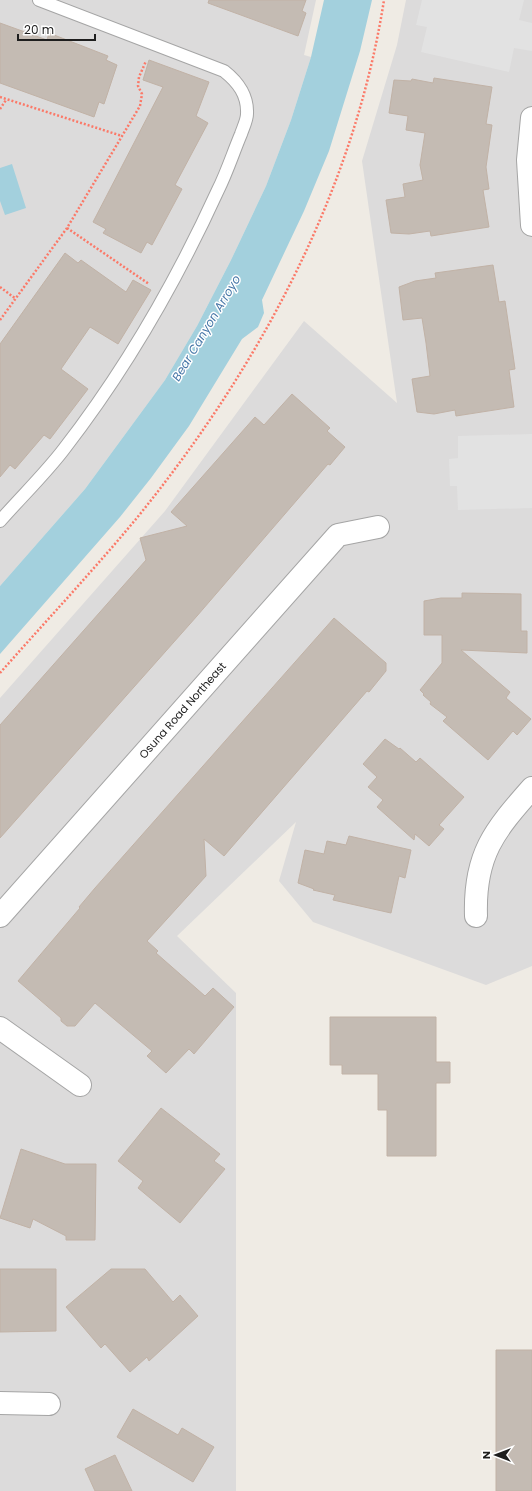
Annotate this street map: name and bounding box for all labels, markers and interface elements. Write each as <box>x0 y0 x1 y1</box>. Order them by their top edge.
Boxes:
scale bar <box>18 16 95 42</box>
text: 20 m <box>24 21 54 38</box>
water label: Bear Canyon Arroyo <box>168 272 245 384</box>
street label: Osuna Road Northeast <box>135 658 230 762</box>
north arrow <box>476 1435 516 1475</box>
text: N <box>478 1451 494 1459</box>

